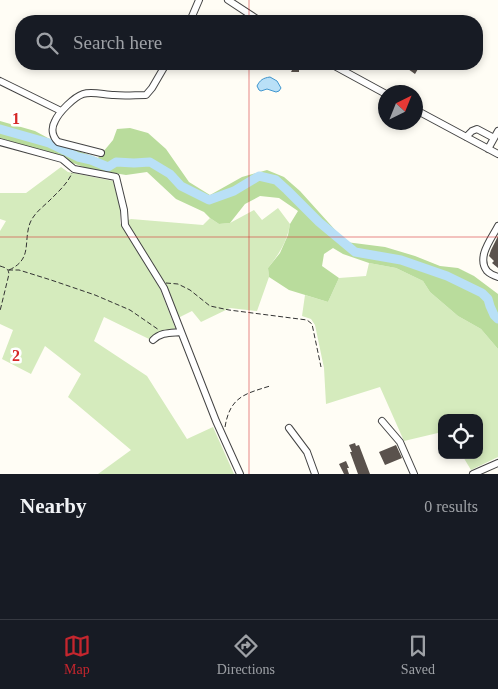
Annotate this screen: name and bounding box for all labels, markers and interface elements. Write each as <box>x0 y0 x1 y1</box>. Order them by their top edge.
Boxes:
search box <box>15 15 483 70</box>
icon: search <box>33 29 61 57</box>
text: Search here <box>73 32 162 53</box>
north arrow <box>378 85 423 130</box>
text: 1 <box>12 110 20 127</box>
text: 2 <box>12 347 20 364</box>
map controls <box>438 414 483 459</box>
button: locate <box>438 414 483 459</box>
text: Nearby <box>20 494 87 518</box>
text: 0 results <box>424 498 478 515</box>
tab: Map <box>63 632 91 678</box>
tab: Directions <box>217 632 275 678</box>
tab: Saved <box>401 632 435 678</box>

